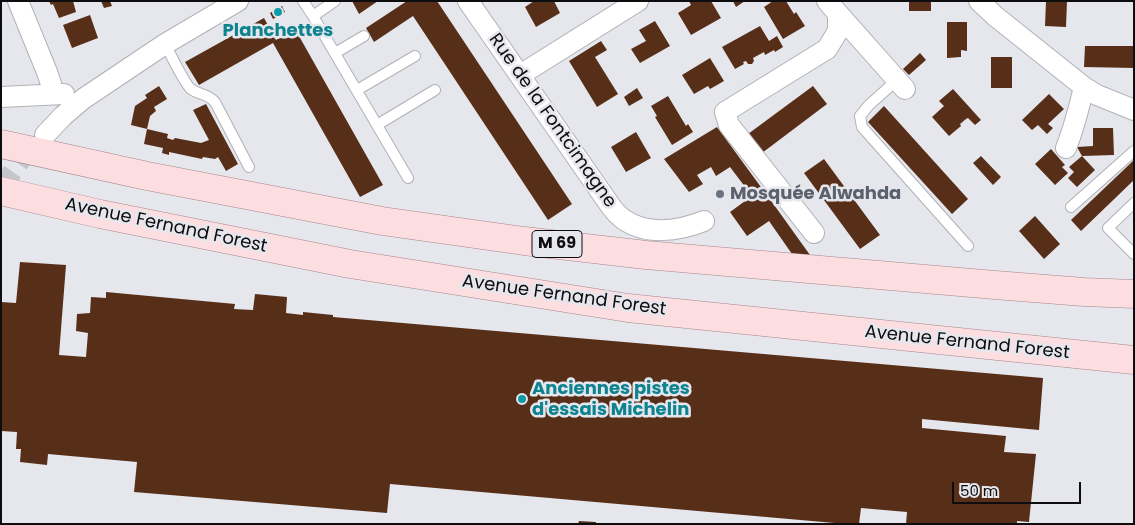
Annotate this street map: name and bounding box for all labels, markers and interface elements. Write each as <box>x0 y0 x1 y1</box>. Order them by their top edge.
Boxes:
marker: Planchettes <box>272 6 284 18</box>
place label: Planchettes <box>223 20 333 42</box>
street label: Rue de la Fontcimagne <box>484 30 620 212</box>
place label: Mosquée Alwahda <box>730 183 901 205</box>
marker: Mosquée Alwahda <box>714 188 726 200</box>
street label: Avenue Fernand Forest <box>63 194 269 258</box>
road number: M 69 <box>532 230 582 258</box>
street label: Avenue Fernand Forest <box>461 271 667 321</box>
street label: Avenue Fernand Forest <box>863 321 1071 365</box>
place label: Anciennes pistes d'essais Michelin <box>532 378 690 420</box>
marker: Anciennes pistes d'essais Michelin <box>516 393 528 405</box>
scale bar <box>955 472 1084 504</box>
text: 50 m <box>960 480 998 501</box>

